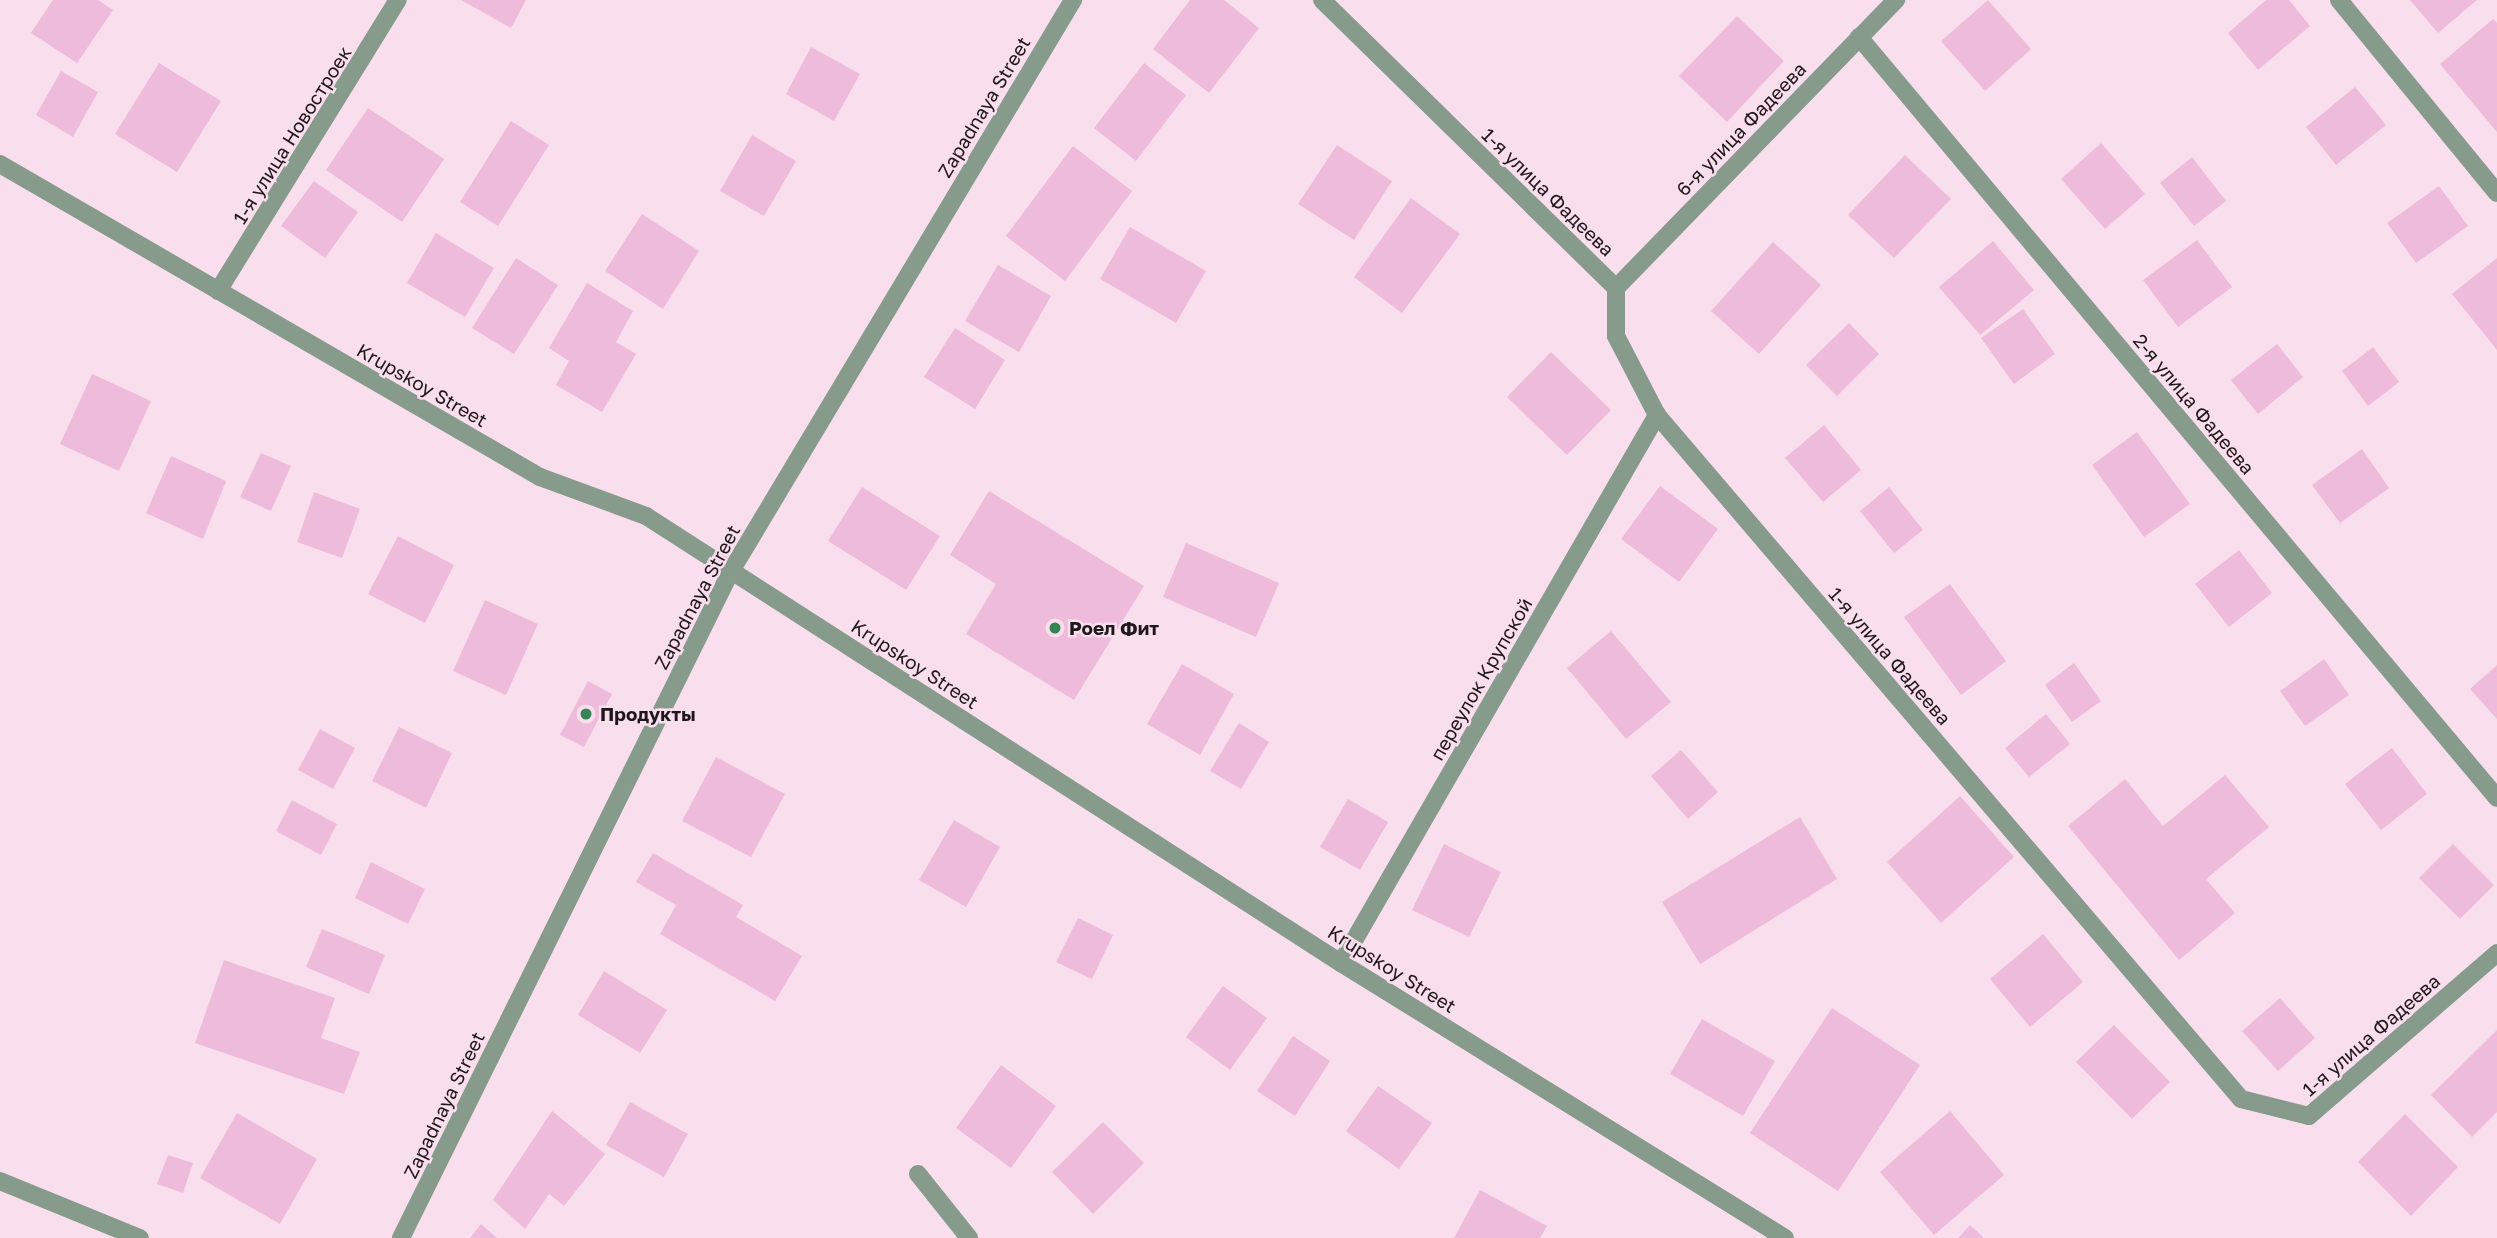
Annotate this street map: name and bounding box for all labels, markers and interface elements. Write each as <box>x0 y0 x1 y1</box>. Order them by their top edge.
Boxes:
street label: Zapadnaya Street <box>933 33 1035 181</box>
street label: 1-я улица Новостроек <box>228 42 356 228</box>
street label: 6-я улица Фадеева <box>1671 57 1811 201</box>
street label: 1-я улица Фадеева <box>1477 123 1619 261</box>
street label: 2-я улица Фадеева <box>2129 329 2259 479</box>
street label: Krupskoy Street <box>353 338 491 432</box>
street label: Zapadnaya Street <box>649 521 745 673</box>
street label: 1-я улица Фадеева <box>1824 583 1956 729</box>
street label: переулок Крупской <box>1425 594 1537 764</box>
street label: Krupskoy Street <box>847 614 983 714</box>
place label: Роел Фит <box>1069 617 1159 639</box>
marker: Роел Фит <box>1047 620 1063 636</box>
place label: Продукты <box>600 703 696 725</box>
marker: Продукты <box>578 706 594 722</box>
street label: Krupskoy Street <box>1324 920 1460 1018</box>
street label: 1-я улица Фадеева <box>2298 969 2444 1101</box>
street label: Zapadnaya Street <box>399 1028 489 1182</box>

